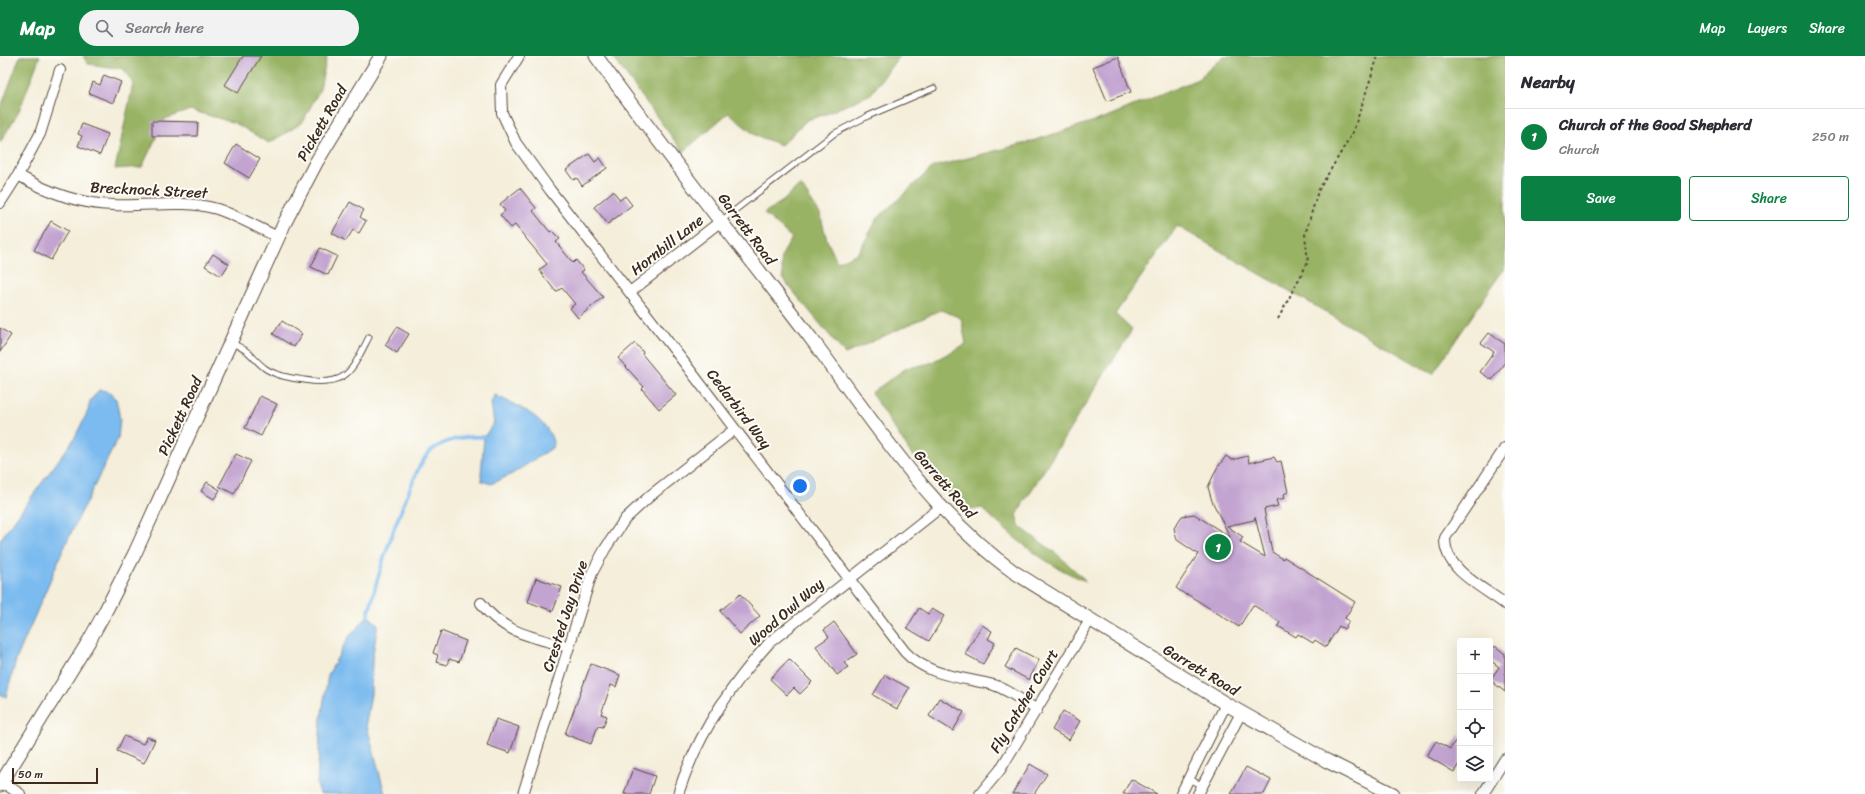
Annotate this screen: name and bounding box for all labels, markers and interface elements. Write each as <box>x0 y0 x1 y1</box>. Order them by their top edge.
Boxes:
search box <box>79 10 359 46</box>
text: Map <box>20 12 55 45</box>
text: Search here <box>125 15 204 41</box>
text: Map <box>1700 16 1725 41</box>
text: Layers <box>1747 16 1787 41</box>
text: Share <box>1809 16 1845 41</box>
icon: search <box>93 17 115 39</box>
text: Nearby <box>1521 67 1575 97</box>
street label: Pickett Road <box>290 79 355 166</box>
text: Church of the Good Shepherd <box>1559 112 1751 138</box>
text: 1 <box>1531 125 1537 148</box>
text: 250 m <box>1812 125 1849 148</box>
text: Church <box>1559 138 1600 161</box>
street label: Brecknock Street <box>90 174 209 206</box>
button: Save <box>1521 176 1681 221</box>
button: Share <box>1689 176 1849 221</box>
street label: Garrett Road <box>711 187 784 272</box>
street label: Hornbill Lane <box>625 208 710 282</box>
street label: Cedarbird Way <box>700 363 778 455</box>
street label: Pickett Road <box>150 371 210 460</box>
street label: Garrett Road <box>907 443 983 525</box>
your location <box>790 476 810 496</box>
pin: 1 <box>1205 532 1231 562</box>
street label: Crested Jay Drive <box>535 557 595 675</box>
street label: Wood Owl Way <box>742 571 830 653</box>
street label: Garrett Road <box>1158 637 1245 704</box>
map controls <box>1457 638 1493 782</box>
button: + <box>1457 638 1493 674</box>
street label: Fly Catcher Court <box>983 643 1066 758</box>
button: − <box>1457 674 1493 710</box>
button: locate <box>1457 710 1493 746</box>
button: layers <box>1457 746 1493 782</box>
text: 50 m <box>18 765 43 784</box>
scale bar <box>12 766 98 785</box>

